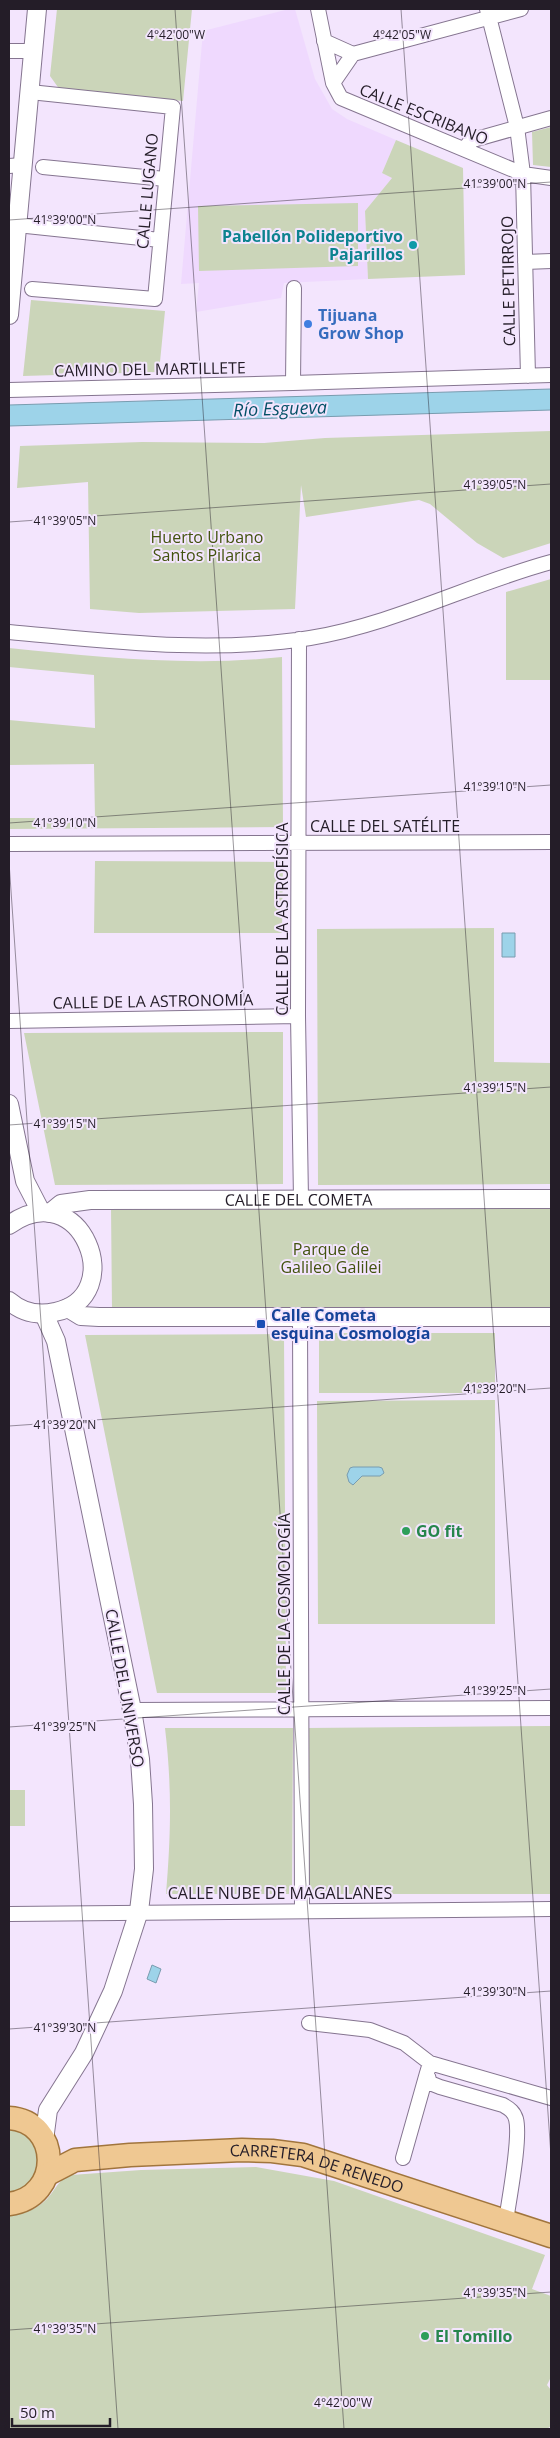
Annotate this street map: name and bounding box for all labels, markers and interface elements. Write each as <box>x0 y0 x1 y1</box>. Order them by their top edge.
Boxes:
text: 4°42'00"W <box>147 26 205 43</box>
text: 4°42'05"W <box>373 26 431 43</box>
street label: CALLE ESCRIBANO <box>356 78 492 150</box>
street label: CALLE LUGANO <box>131 132 163 250</box>
text: 41°39'00"N <box>464 175 526 192</box>
text: 41°39'00"N <box>34 211 96 228</box>
street label: CALLE PETIRROJO <box>496 215 520 347</box>
place label: Pabellón Polideportivo Pajarillos <box>222 225 403 265</box>
marker: Pabellón Polideportivo Pajarillos <box>407 239 419 251</box>
place label: Tijuana Grow Shop <box>318 304 404 344</box>
marker: Tijuana Grow Shop <box>302 318 314 330</box>
street label: CAMINO DEL MARTILLETE <box>54 356 246 382</box>
water label: Río Esgueva <box>233 394 327 422</box>
text: 41°39'05"N <box>464 476 526 493</box>
text: 41°39'05"N <box>34 512 96 529</box>
park label: Huerto Urbano Santos Pilarica <box>151 526 263 566</box>
text: 41°39'10"N <box>464 778 526 795</box>
text: 41°39'10"N <box>34 814 96 831</box>
street label: CALLE DEL SATÉLITE <box>310 815 460 837</box>
street label: CALLE DE LA ASTROFÍSICA <box>271 821 293 1016</box>
street label: CALLE DE LA ASTRONOMÍA <box>52 988 254 1014</box>
text: 41°39'15"N <box>464 1079 526 1096</box>
text: 41°39'15"N <box>34 1115 96 1132</box>
street label: CALLE DEL COMETA <box>225 1188 373 1211</box>
park label: Parque de Galileo Galilei <box>280 1238 382 1278</box>
place label: Calle Cometa esquina Cosmología <box>271 1304 430 1344</box>
marker: Calle Cometa esquina Cosmología <box>255 1318 267 1330</box>
text: 41°39'20"N <box>464 1380 526 1397</box>
text: 41°39'20"N <box>34 1416 96 1433</box>
street label: CALLE DE LA COSMOLOGÍA <box>273 1512 295 1715</box>
place label: GO fit <box>416 1520 463 1542</box>
marker: GO fit <box>400 1525 412 1537</box>
street label: CALLE DEL UNIVERSO <box>100 1607 150 1769</box>
text: 41°39'25"N <box>464 1682 526 1699</box>
text: 41°39'25"N <box>34 1718 96 1735</box>
street label: CALLE NUBE DE MAGALLANES <box>168 1882 392 1904</box>
text: 41°39'30"N <box>464 1983 526 2000</box>
text: 41°39'30"N <box>34 2019 96 2036</box>
street label: CARRETERA DE RENEDO <box>229 2139 407 2198</box>
text: 41°39'35"N <box>464 2284 526 2301</box>
text: 41°39'35"N <box>34 2320 96 2337</box>
place label: El Tomillo <box>435 2325 513 2347</box>
marker: El Tomillo <box>419 2330 431 2342</box>
text: 4°42'00"W <box>314 2394 372 2411</box>
scale bar <box>12 2396 110 2428</box>
text: 50 m <box>20 2402 55 2422</box>

